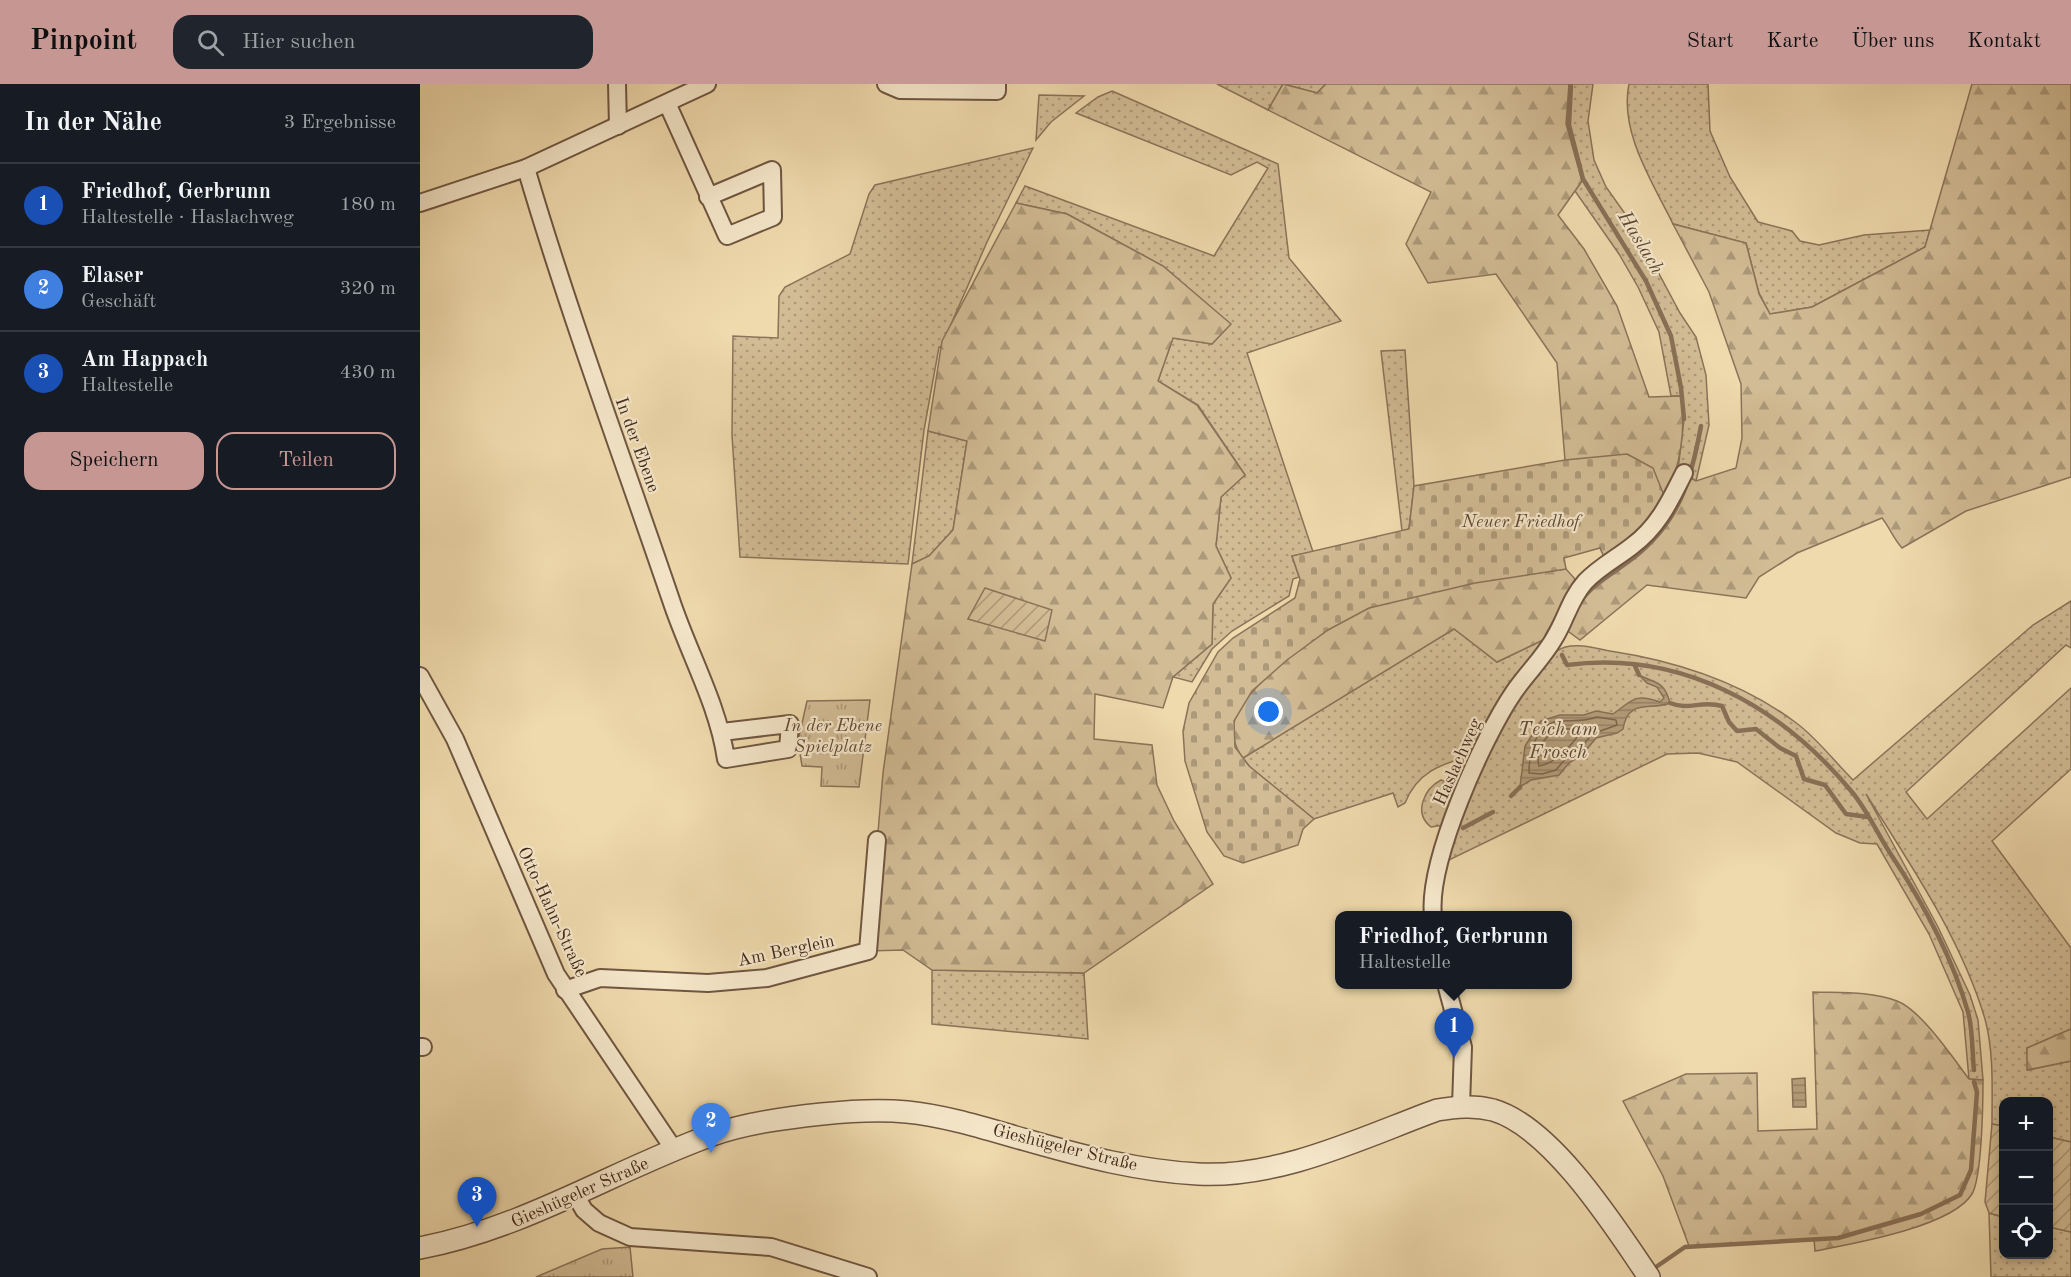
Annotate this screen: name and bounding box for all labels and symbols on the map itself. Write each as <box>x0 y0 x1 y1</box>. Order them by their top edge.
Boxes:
water label: Haslach <box>1613 207 1667 278</box>
street label: In der Ebene <box>611 395 663 495</box>
park label: Neuer Friedhof <box>1461 513 1583 531</box>
your location <box>1254 697 1283 726</box>
street label: Haslachweg <box>1431 715 1485 808</box>
park label: In der Ebene Spielplatz <box>783 717 882 756</box>
water label: Teich am Frosch <box>1518 720 1598 763</box>
street label: Otto-Hahn-Straße <box>514 844 590 980</box>
street label: Am Berglein <box>736 932 836 970</box>
pin: 1 <box>1434 1008 1474 1058</box>
pin: 2 <box>692 1104 730 1153</box>
street label: Gieshügeler Straße <box>991 1121 1139 1175</box>
street label: Gieshügeler Straße <box>509 1155 651 1231</box>
pin: 3 <box>458 1178 496 1227</box>

